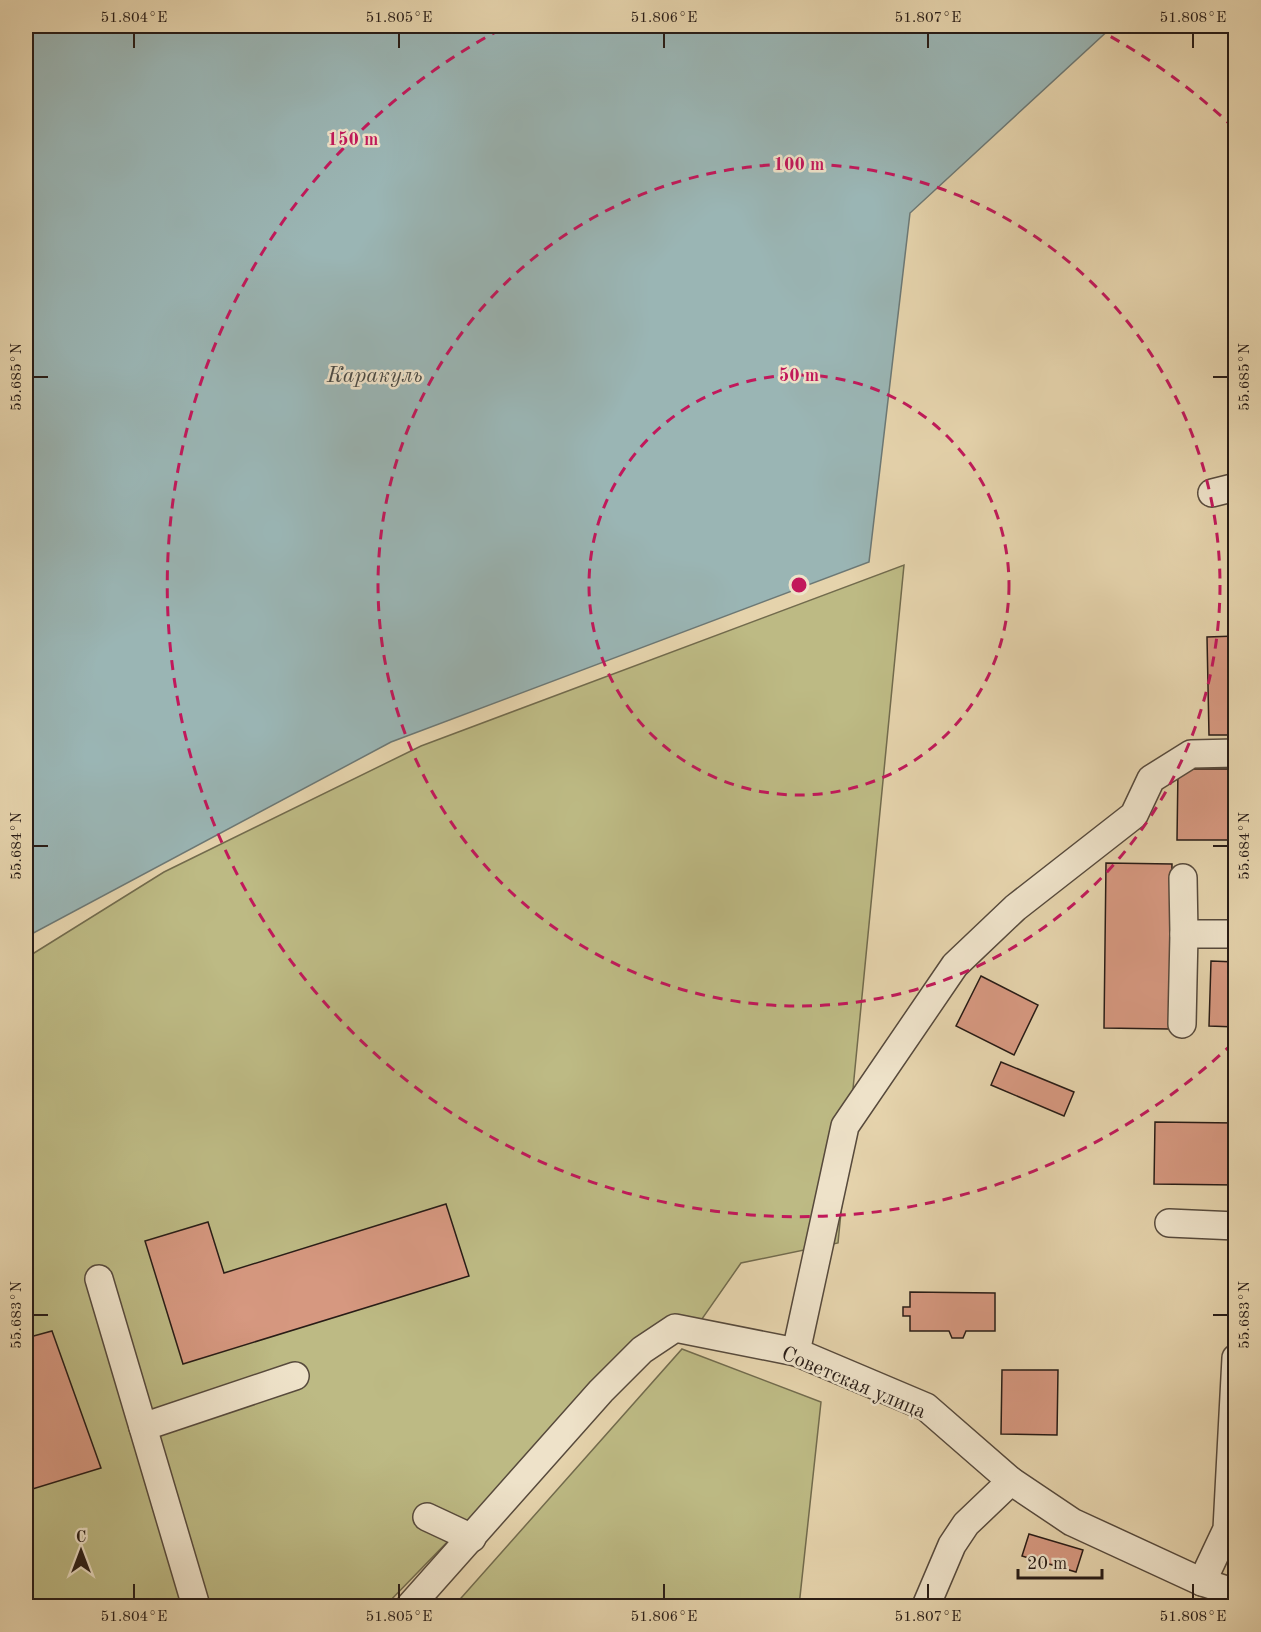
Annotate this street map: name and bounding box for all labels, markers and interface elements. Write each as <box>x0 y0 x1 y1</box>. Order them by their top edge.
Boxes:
text: 51.804°E <box>101 11 167 26</box>
text: 51.805°E <box>366 11 432 26</box>
text: 51.806°E <box>631 11 697 26</box>
text: 51.807°E <box>895 11 961 26</box>
text: 51.808°E <box>1160 11 1226 26</box>
text: 150 m <box>328 131 378 149</box>
text: 100 m <box>774 156 824 174</box>
text: 55.685°N <box>10 343 25 411</box>
text: 55.685°N <box>1238 343 1253 411</box>
water label: Каракуль <box>326 365 423 387</box>
text: 50 m <box>779 367 819 385</box>
centre of rings <box>789 575 809 595</box>
text: 55.684°N <box>10 812 25 880</box>
text: 55.684°N <box>1238 812 1253 880</box>
text: 55.683°N <box>10 1281 25 1349</box>
text: 55.683°N <box>1238 1281 1253 1349</box>
street label: Советская улица <box>778 1343 929 1423</box>
north arrow <box>51 1521 111 1581</box>
text: С <box>76 1530 86 1546</box>
scale bar <box>1018 1542 1102 1580</box>
text: 20 m <box>1027 1555 1067 1573</box>
text: 51.804°E <box>101 1610 167 1625</box>
text: 51.805°E <box>366 1610 432 1625</box>
text: 51.806°E <box>631 1610 697 1625</box>
text: 51.807°E <box>895 1610 961 1625</box>
text: 51.808°E <box>1160 1610 1226 1625</box>

